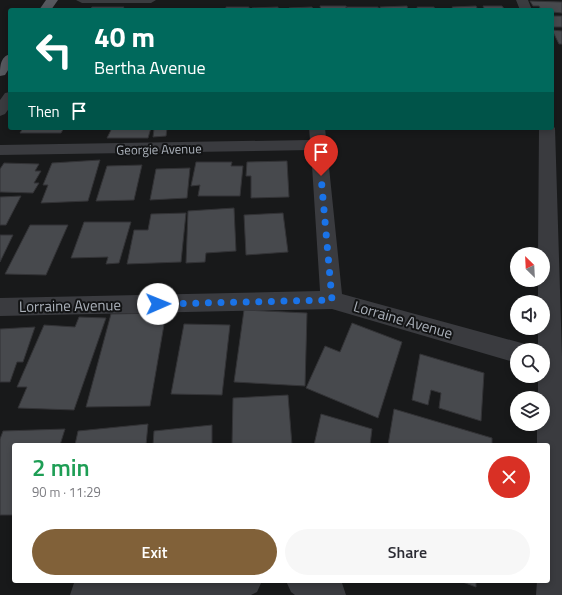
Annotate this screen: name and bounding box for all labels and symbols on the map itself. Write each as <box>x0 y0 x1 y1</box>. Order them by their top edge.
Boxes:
pin <box>304 135 338 176</box>
street label: Georgie Avenue <box>116 138 202 160</box>
north arrow <box>510 247 550 287</box>
position arrow <box>137 283 179 325</box>
street label: Lorraine Avenue <box>19 293 121 318</box>
street label: Lorraine Avenue <box>351 294 455 345</box>

